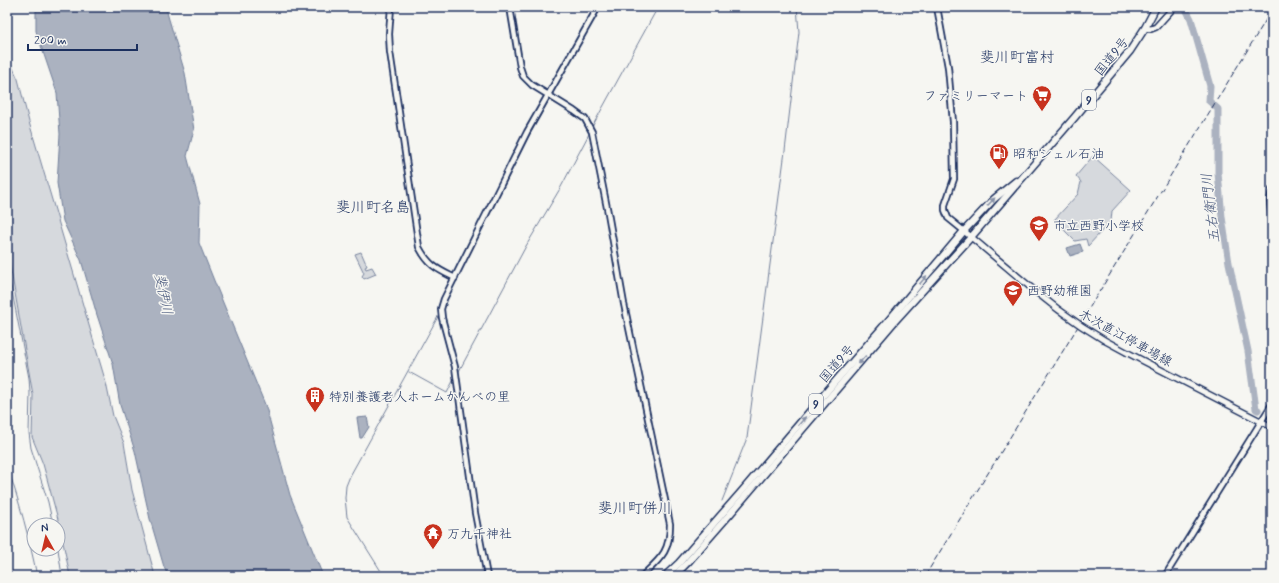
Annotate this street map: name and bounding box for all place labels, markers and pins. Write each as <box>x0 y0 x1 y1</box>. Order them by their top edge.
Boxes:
supermarket icon: ファミリーマート <box>1031 84 1053 112</box>
place label: ファミリーマート <box>924 88 1028 105</box>
fuel station icon: 昭和シェル石油 <box>988 142 1010 170</box>
place label: 昭和シェル石油 <box>1013 146 1104 163</box>
school or university icon: 市立西野小学校 <box>1028 214 1050 242</box>
place label: 市立西野小学校 <box>1053 218 1144 235</box>
school or university icon: 西野幼稚園 <box>1002 279 1024 307</box>
place label: 西野幼稚園 <box>1027 283 1092 300</box>
building icon: 特別養護老人ホームかんべの里 <box>304 385 326 413</box>
place label: 特別養護老人ホームかんべの里 <box>329 389 510 406</box>
temple icon: 万九千神社 <box>422 522 444 550</box>
place label: 万九千神社 <box>447 526 512 543</box>

